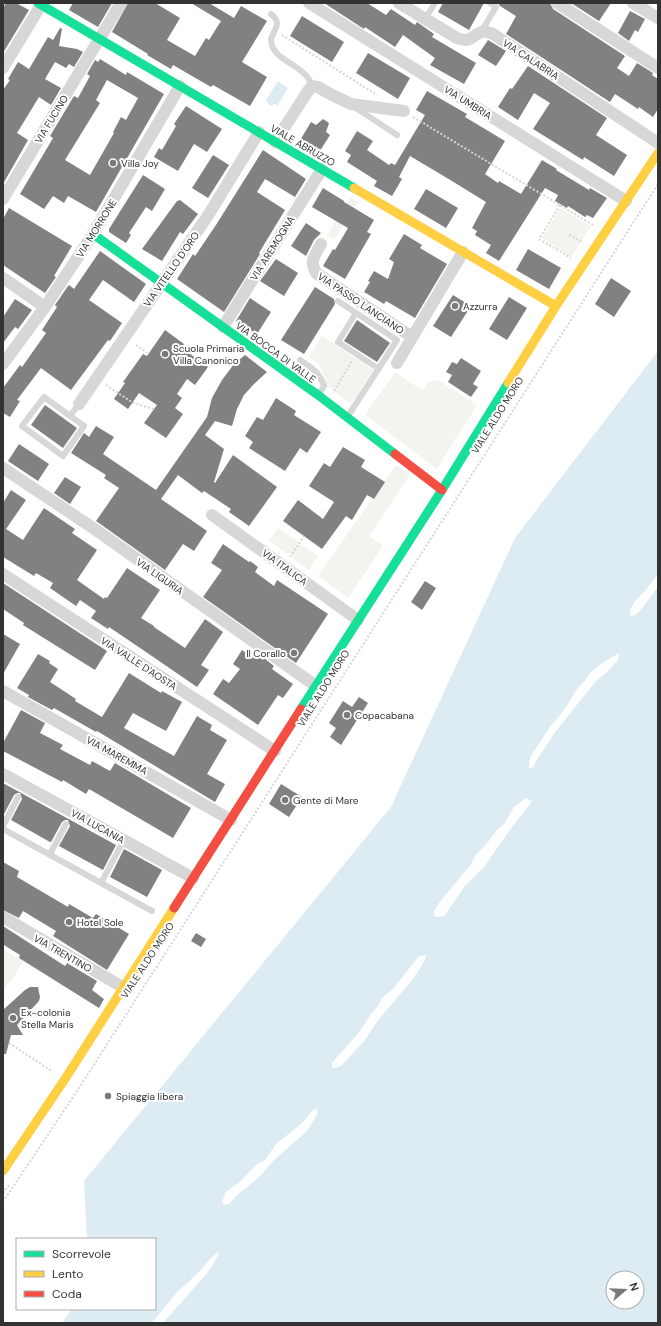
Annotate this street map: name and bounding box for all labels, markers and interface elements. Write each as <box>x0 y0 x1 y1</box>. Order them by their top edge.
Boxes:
street label: VIA CALABRIA <box>500 36 562 83</box>
street label: VIA UMBRIA <box>441 83 494 122</box>
street label: VIA FUCINO <box>32 92 71 146</box>
street label: VIALE ABRUZZO <box>268 122 338 169</box>
place label: Villa Joy <box>121 157 159 170</box>
marker: Villa Joy <box>108 158 118 168</box>
street label: VIA MORRONE <box>73 196 120 260</box>
street label: VIA AREMOGNA <box>247 213 298 283</box>
street label: VIA VITELLO D'ORO <box>141 229 202 309</box>
street label: VIA PASSO LANCIANO <box>315 270 407 337</box>
place label: Azzurra <box>463 300 497 313</box>
marker: Azzurra <box>450 301 460 311</box>
street label: VIA BOCCA DI VALLE <box>233 319 319 386</box>
place label: Scuola Primaria Villa Canonico <box>173 342 244 367</box>
marker: Scuola Primaria Villa Canonico <box>160 349 170 359</box>
street label: VIALE ALDO MORO <box>469 374 526 456</box>
street label: VIA ITALICA <box>259 546 310 589</box>
street label: VIA LIGURIA <box>133 555 186 598</box>
street label: VIA VALLE D'AOSTA <box>98 634 180 693</box>
place label: Il Corallo <box>246 647 286 660</box>
street label: VIALE ALDO MORO <box>295 647 352 729</box>
marker: Il Corallo <box>289 648 299 658</box>
place label: Copacabana <box>355 709 414 722</box>
marker: Copacabana <box>342 710 352 720</box>
street label: VIA MAREMMA <box>84 733 150 778</box>
place label: Gente di Mare <box>293 794 359 807</box>
marker: Gente di Mare <box>280 795 290 805</box>
street label: VIA LUCANIA <box>69 806 127 847</box>
place label: Hotel Sole <box>77 916 124 929</box>
marker: Hotel Sole <box>64 917 74 927</box>
street label: VIALE ALDO MORO <box>118 920 177 1001</box>
street label: VIA TRENTINO <box>31 932 94 975</box>
place label: Ex-colonia Stella Maris <box>21 1006 74 1031</box>
marker: Ex-colonia Stella Maris <box>8 1013 18 1023</box>
place label: Spiaggia libera <box>116 1090 183 1103</box>
marker: Spiaggia libera <box>103 1091 113 1101</box>
legend <box>16 1238 156 1310</box>
text: Scorrevole <box>52 1246 111 1262</box>
text: Lento <box>52 1266 83 1282</box>
north arrow <box>605 1270 645 1310</box>
text: N <box>627 1281 642 1293</box>
text: Coda <box>52 1286 82 1302</box>

